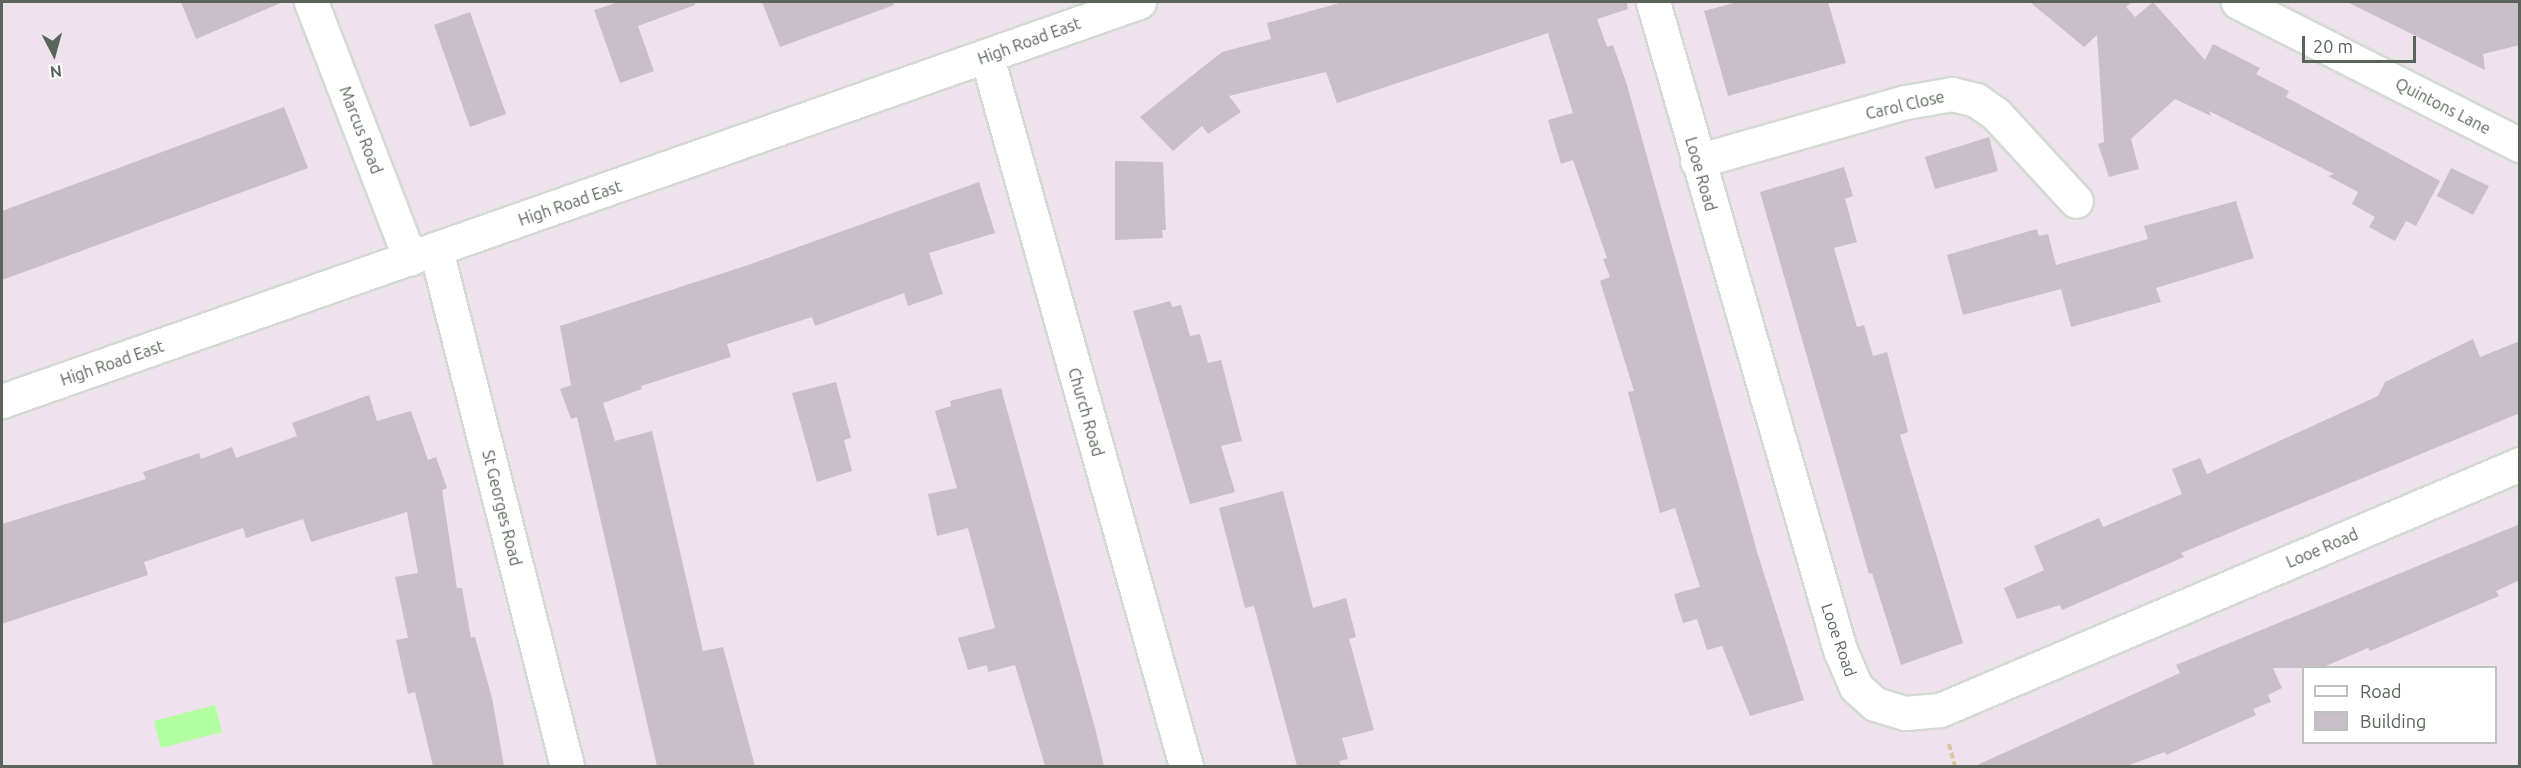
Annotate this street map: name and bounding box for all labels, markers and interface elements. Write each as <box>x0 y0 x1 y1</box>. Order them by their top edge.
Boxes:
street label: High Road East <box>975 14 1083 68</box>
north arrow <box>24 24 84 84</box>
scale bar <box>2305 24 2419 62</box>
text: 20 m <box>2313 36 2353 56</box>
text: N <box>49 62 63 81</box>
street label: Quintons Lane <box>2392 74 2494 138</box>
street label: Marcus Road <box>336 84 386 176</box>
street label: Carol Close <box>1864 87 1946 123</box>
street label: Looe Road <box>1681 135 1721 213</box>
street label: High Road East <box>516 176 624 230</box>
street label: High Road East <box>58 336 166 390</box>
street label: Church Road <box>1064 365 1108 459</box>
street label: St Georges Road <box>478 448 526 568</box>
street label: Looe Road <box>2283 524 2361 572</box>
street label: Looe Road <box>1818 601 1860 679</box>
legend <box>2302 666 2497 744</box>
text: Road <box>2360 681 2402 701</box>
text: Building <box>2360 711 2426 731</box>

